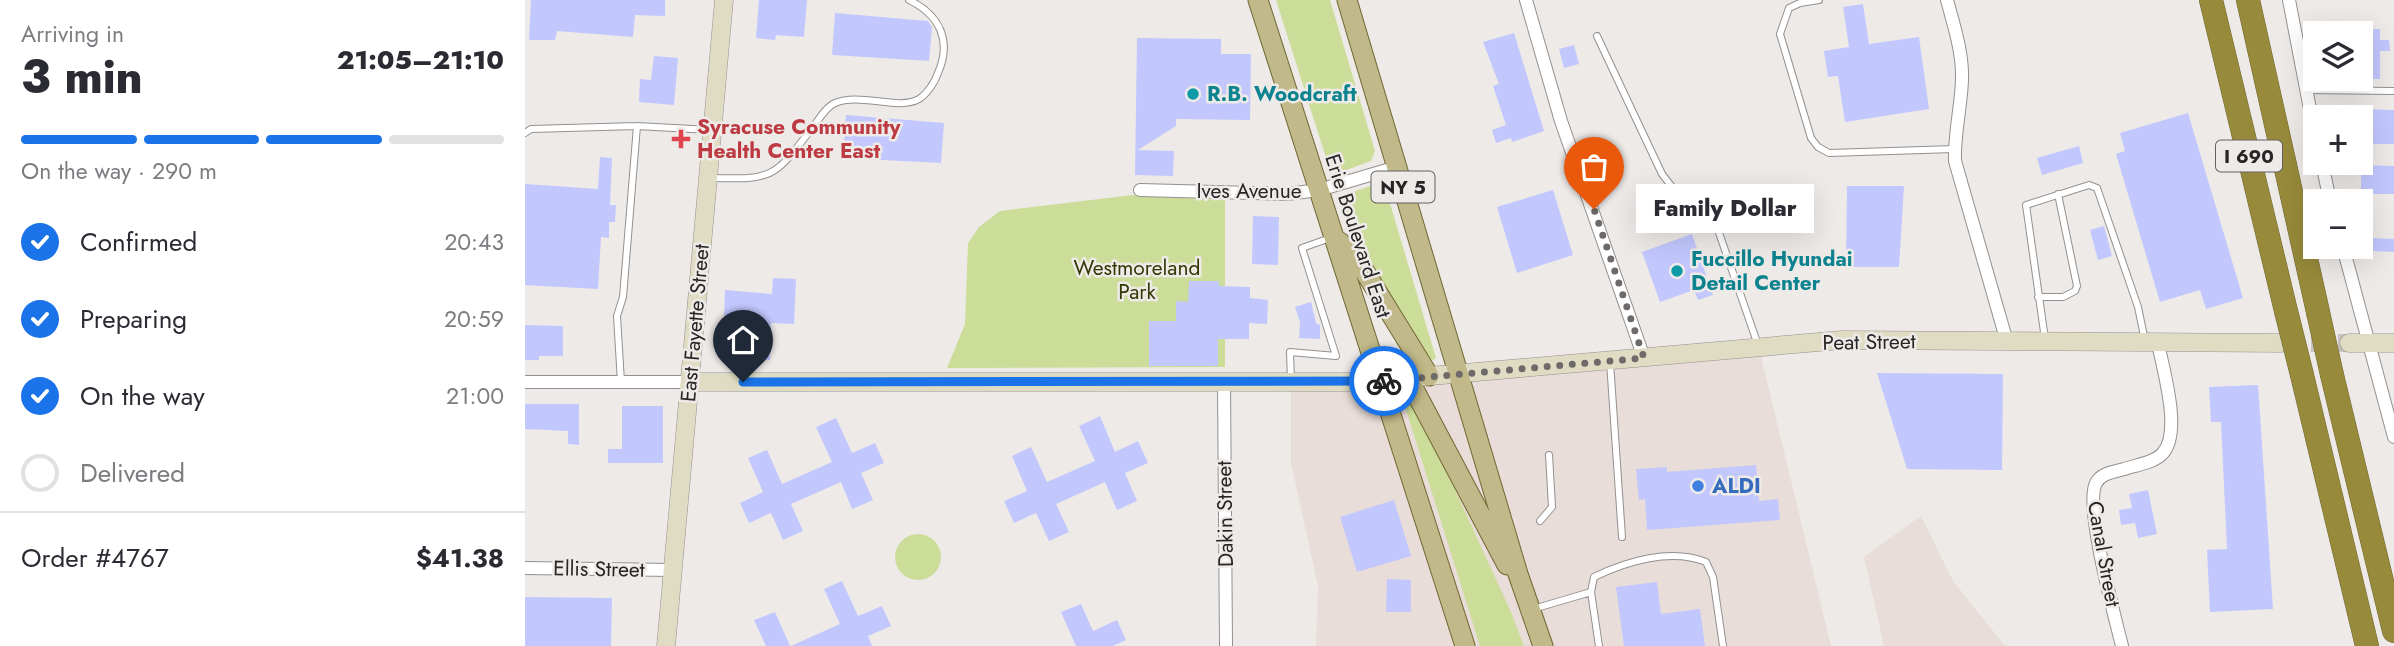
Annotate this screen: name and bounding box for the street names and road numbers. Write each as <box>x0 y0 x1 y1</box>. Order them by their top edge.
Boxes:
road number: I 690 <box>2216 140 2282 172</box>
street label: Erie Boulevard East <box>1317 150 1399 322</box>
road number: NY 5 <box>1371 172 1435 202</box>
street label: Ives Avenue <box>1196 176 1302 206</box>
street label: East Fayette Street <box>673 243 717 403</box>
street label: Peat Street <box>1822 326 1916 358</box>
street label: Dakin Street <box>1209 460 1241 568</box>
street label: Canal Street <box>2080 499 2128 609</box>
street label: Ellis Street <box>553 553 645 585</box>

